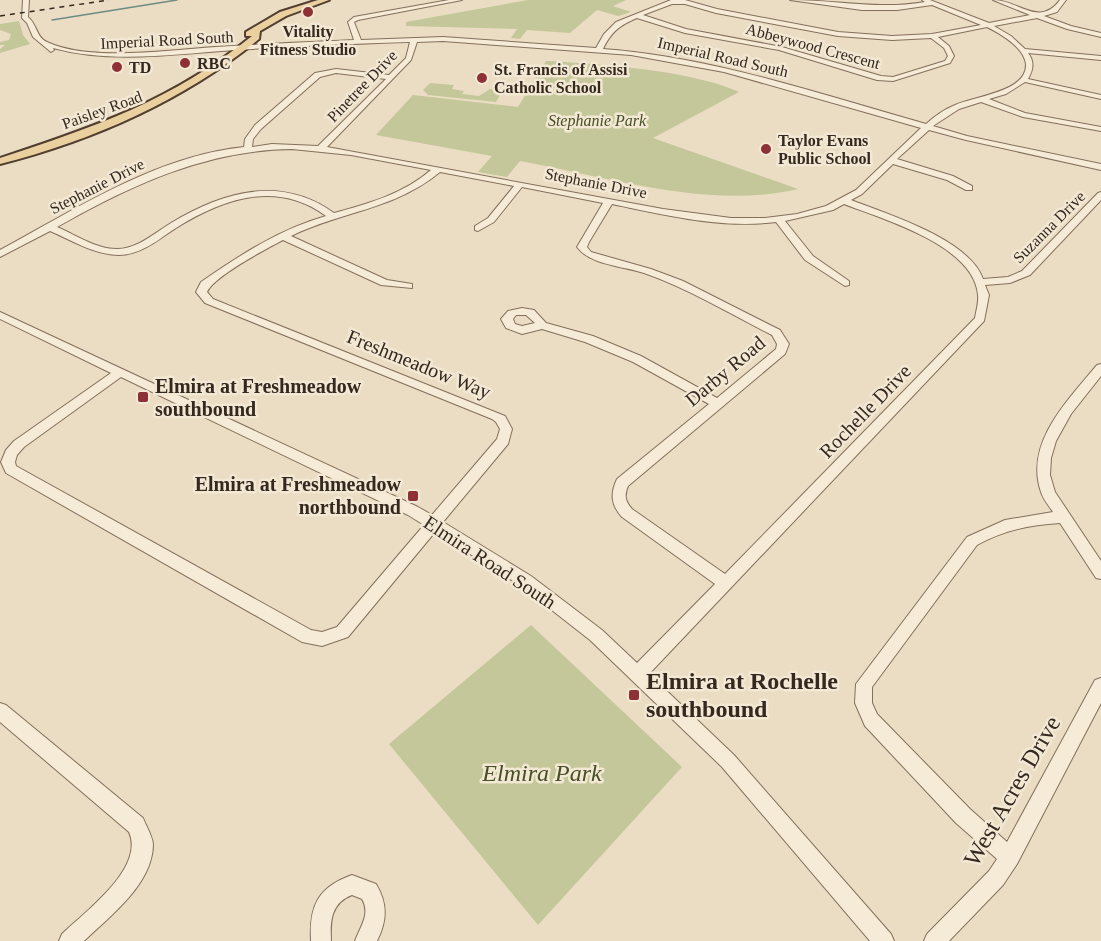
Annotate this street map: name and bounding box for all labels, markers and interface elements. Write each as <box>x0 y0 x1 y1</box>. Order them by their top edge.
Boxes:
marker: Vitality Fitness Studio <box>301 5 315 19</box>
street label: Abbeywood Crescent <box>744 20 882 73</box>
place label: Vitality Fitness Studio <box>260 23 356 58</box>
street label: Imperial Road South <box>100 28 234 53</box>
street label: Imperial Road South <box>656 34 790 81</box>
street label: Pinetree Drive <box>324 47 400 125</box>
place label: RBC <box>197 55 231 72</box>
marker: RBC <box>178 56 192 70</box>
place label: TD <box>129 59 151 76</box>
marker: TD <box>110 60 124 74</box>
place label: St. Francis of Assisi Catholic School <box>494 61 628 96</box>
marker: St. Francis of Assisi Catholic School <box>475 71 489 85</box>
street label: Paisley Road <box>60 88 145 133</box>
park label: Stephanie Park <box>548 112 647 130</box>
place label: Taylor Evans Public School <box>778 132 871 167</box>
marker: Taylor Evans Public School <box>759 142 773 156</box>
street label: Stephanie Drive <box>47 155 147 218</box>
street label: Stephanie Drive <box>543 165 648 202</box>
street label: Suzanna Drive <box>1010 188 1088 266</box>
street label: Freshmeadow Way <box>344 325 494 404</box>
street label: Darby Road <box>681 331 770 411</box>
street label: Rochelle Drive <box>815 360 915 462</box>
place label: Elmira at Freshmeadow southbound <box>155 375 362 420</box>
marker: Elmira at Freshmeadow southbound <box>136 390 150 404</box>
place label: Elmira at Freshmeadow northbound <box>195 473 402 518</box>
marker: Elmira at Freshmeadow northbound <box>406 489 420 503</box>
street label: Elmira Road South <box>420 511 560 613</box>
place label: Elmira at Rochelle southbound <box>646 668 838 722</box>
marker: Elmira at Rochelle southbound <box>627 688 641 702</box>
street label: West Acres Drive <box>959 711 1065 871</box>
park label: Elmira Park <box>481 760 602 786</box>

